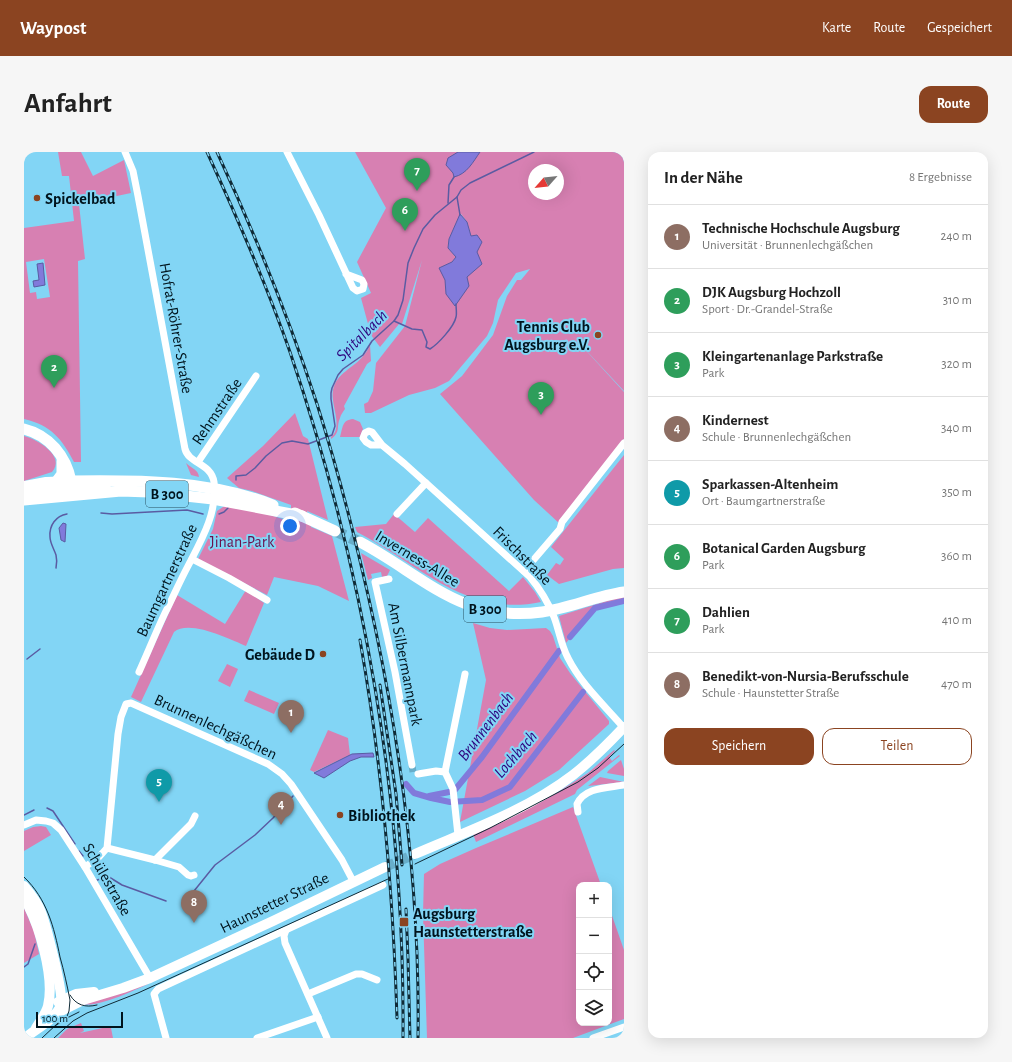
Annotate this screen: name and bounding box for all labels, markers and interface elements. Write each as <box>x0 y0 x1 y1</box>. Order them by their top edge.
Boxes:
text: Waypost <box>20 19 87 38</box>
text: Karte <box>822 21 851 35</box>
text: Route <box>873 21 905 35</box>
text: Gespeichert <box>927 21 992 35</box>
button: Route <box>919 86 988 123</box>
text: Anfahrt <box>24 90 112 118</box>
pin: 7 <box>404 158 430 191</box>
north arrow <box>528 164 564 200</box>
text: In der Nähe <box>664 169 743 186</box>
text: 8 Ergebnisse <box>909 171 972 184</box>
place label: Spickelbad <box>45 191 116 207</box>
marker: Spickelbad <box>32 193 42 203</box>
pin: 6 <box>392 198 418 231</box>
text: Technische Hochschule Augsburg <box>702 221 900 236</box>
text: 1 <box>675 230 679 243</box>
text: 240 m <box>940 230 972 243</box>
text: Universität · Brunnenlechgäßchen <box>702 239 873 252</box>
street label: Hofrat-Röhrer-Straße <box>157 262 195 395</box>
text: DJK Augsburg Hochzoll <box>702 285 841 300</box>
text: 2 <box>674 294 680 307</box>
text: 310 m <box>943 294 972 307</box>
text: Sport · Dr.-Grandel-Straße <box>702 303 833 316</box>
water label: Spitalbach <box>333 307 391 365</box>
place label: Tennis Club Augsburg e.V. <box>504 319 590 353</box>
marker: Tennis Club Augsburg e.V. <box>593 330 603 340</box>
text: Kleingartenanlage Parkstraße <box>702 349 883 364</box>
pin: 2 <box>41 355 67 388</box>
text: 3 <box>674 358 680 371</box>
text: 320 m <box>941 358 972 371</box>
text: Park <box>702 367 724 380</box>
street label: Rehmstraße <box>189 375 245 448</box>
pin: 3 <box>528 382 554 415</box>
text: Kindernest <box>702 413 769 428</box>
text: 4 <box>674 422 680 435</box>
text: 340 m <box>941 422 972 435</box>
text: Schule · Brunnenlechgäßchen <box>702 431 851 444</box>
text: Sparkassen-Altenheim <box>702 477 838 492</box>
road number: B 300 <box>146 481 188 507</box>
text: 5 <box>674 486 680 499</box>
text: 350 m <box>942 486 972 499</box>
text: Ort · Baumgartnerstraße <box>702 495 825 508</box>
your location <box>280 516 300 536</box>
street label: Baumgartnerstraße <box>134 522 200 639</box>
street label: Frischstraße <box>490 523 555 588</box>
street label: Inverness-Allee <box>373 528 462 590</box>
park label: Jinan-Park <box>210 534 275 550</box>
text: Botanical Garden Augsburg <box>702 541 865 556</box>
text: 6 <box>674 550 680 563</box>
text: 360 m <box>941 550 972 563</box>
text: Park <box>702 559 724 572</box>
road number: B 300 <box>464 596 506 622</box>
street label: Am Silbermannpark <box>385 601 425 728</box>
text: Dahlien <box>702 605 750 620</box>
text: 7 <box>674 614 680 627</box>
text: 410 m <box>942 614 972 627</box>
text: Park <box>702 623 724 636</box>
place label: Gebäude D <box>245 647 316 663</box>
marker: Gebäude D <box>318 649 328 659</box>
text: Benedikt-von-Nursia-Berufsschule <box>702 669 909 684</box>
text: 8 <box>674 678 680 691</box>
text: 470 m <box>941 678 972 691</box>
text: Schule · Haunstetter Straße <box>702 687 839 700</box>
water label: Brunnenbach <box>454 689 517 764</box>
street label: Brunnenlechgäßchen <box>152 691 279 762</box>
pin: 1 <box>278 700 304 733</box>
water label: Lochbach <box>491 728 540 781</box>
button: Speichern <box>664 728 814 765</box>
button: Teilen <box>822 728 972 765</box>
pin: 5 <box>146 769 172 802</box>
pin: 4 <box>268 792 294 825</box>
place label: Bibliothek <box>348 808 416 824</box>
marker: Bibliothek <box>335 810 345 820</box>
street label: Schülestraße <box>80 840 134 919</box>
street label: Haunstetter Straße <box>217 870 331 936</box>
map controls <box>576 882 612 1026</box>
button: + <box>576 882 612 918</box>
pin: 8 <box>181 890 207 923</box>
place label: Augsburg Haunstetterstraße <box>413 906 533 940</box>
marker: Augsburg Haunstetterstraße <box>398 916 410 928</box>
button: − <box>576 918 612 954</box>
button: locate <box>576 954 612 990</box>
button: layers <box>576 990 612 1026</box>
scale bar <box>36 1010 123 1029</box>
text: 100 m <box>42 1013 68 1024</box>

